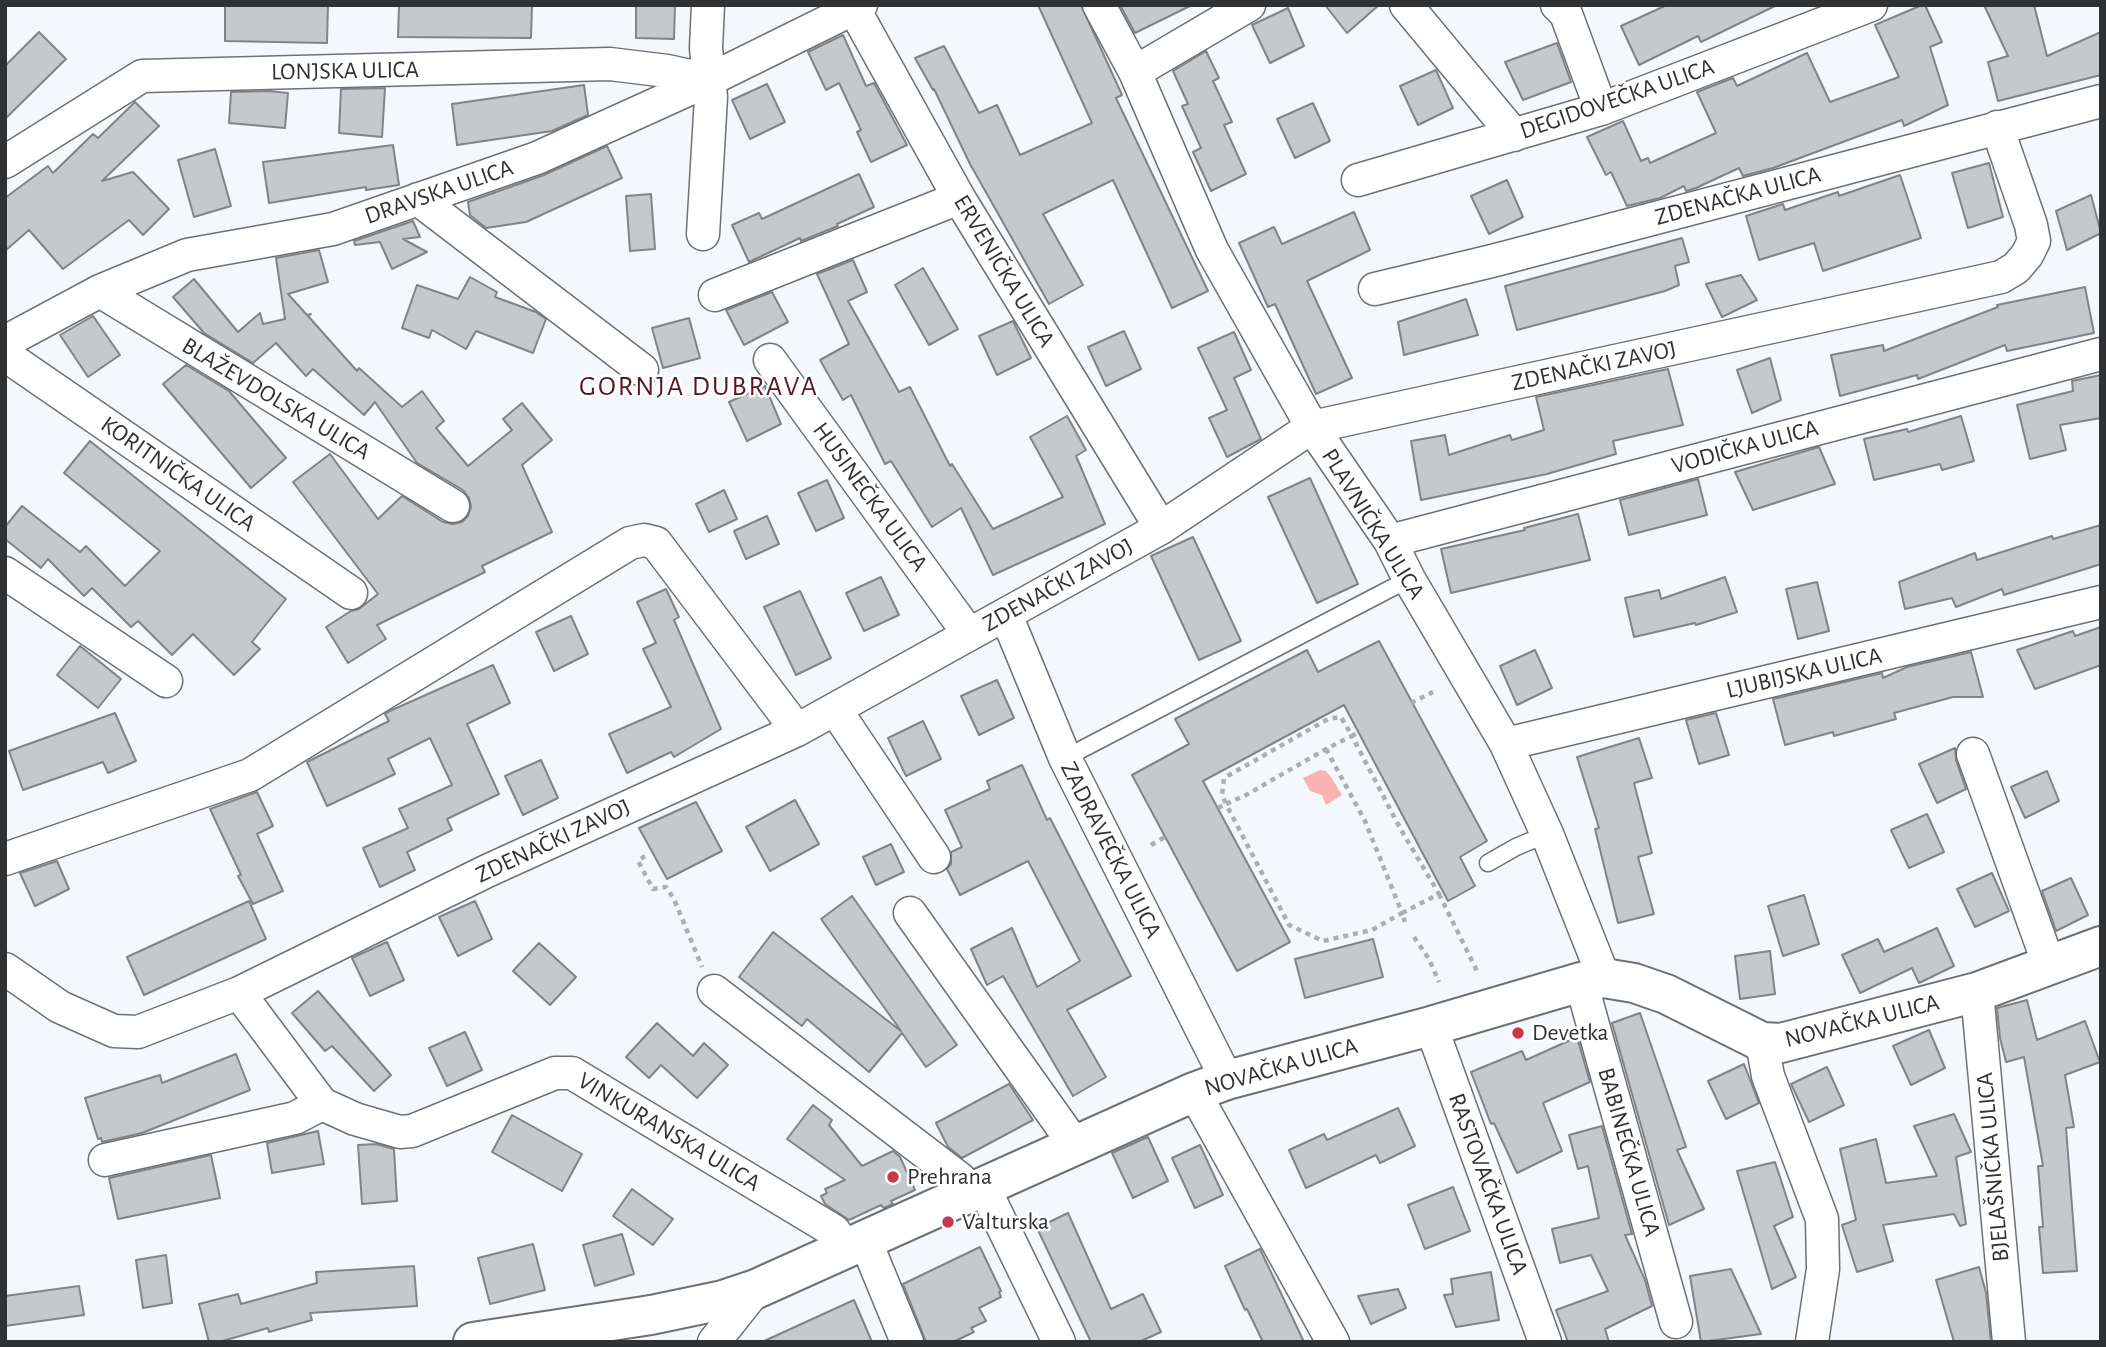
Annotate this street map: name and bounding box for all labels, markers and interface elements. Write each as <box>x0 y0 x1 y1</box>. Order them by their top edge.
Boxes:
street label: DEGIDOVEČKA ULICA <box>1516 52 1718 146</box>
street label: LONJSKA ULICA <box>271 55 419 87</box>
street label: DRAVSKA ULICA <box>361 153 517 231</box>
street label: ZDENAČKA ULICA <box>1652 160 1824 232</box>
street label: ERVENIČKA ULICA <box>947 190 1061 352</box>
street label: BLAŽEVDOLSKA ULICA <box>176 331 376 467</box>
street label: ZDENAČKI ZAVOJ <box>1509 335 1679 397</box>
district label: GORNJA DUBRAVA <box>581 370 817 404</box>
street label: KORITNIČKA ULICA <box>95 410 261 538</box>
street label: VODIČKA ULICA <box>1668 414 1822 480</box>
street label: HUSINEČKA ULICA <box>806 417 934 577</box>
street label: PLAVNIČKA ULICA <box>1315 443 1431 605</box>
street label: ZDENAČKI ZAVOJ <box>978 532 1138 638</box>
street label: LJUBIJSKA ULICA <box>1723 641 1885 705</box>
street label: ZADRAVEČKA ULICA <box>1054 757 1168 943</box>
street label: ZDENAČKI ZAVOJ <box>471 793 635 889</box>
street label: NOVAČKA ULICA <box>1782 988 1942 1054</box>
place label: Devetka <box>1532 1019 1609 1047</box>
marker: Devetka <box>1510 1025 1526 1041</box>
street label: NOVAČKA ULICA <box>1201 1031 1361 1103</box>
street label: BABINEČKA ULICA <box>1591 1064 1667 1240</box>
street label: VINKURANSKA ULICA <box>573 1066 765 1198</box>
street label: BJELAŠNIČKA ULICA <box>1970 1071 2016 1263</box>
street label: RASTOVAČKA ULICA <box>1442 1089 1534 1279</box>
place label: Prehrana <box>907 1163 992 1191</box>
marker: Prehrana <box>885 1169 901 1185</box>
place label: Valturska <box>962 1208 1049 1236</box>
marker: Valturska <box>940 1214 956 1230</box>

